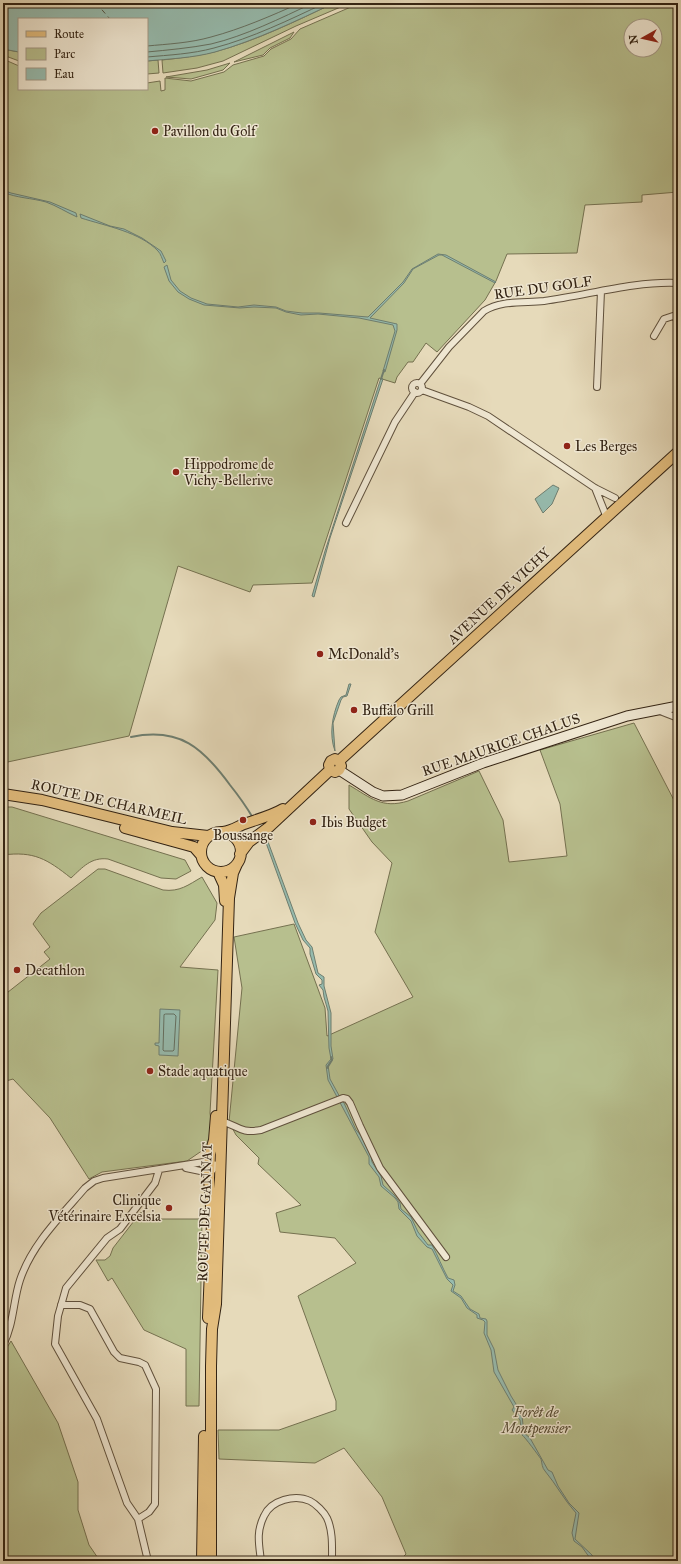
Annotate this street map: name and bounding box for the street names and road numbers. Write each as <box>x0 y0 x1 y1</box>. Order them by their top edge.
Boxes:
street label: RUE DU GOLF <box>493 273 593 303</box>
street label: AVENUE DE VICHY <box>443 543 555 649</box>
street label: RUE MAURICE CHALUS <box>420 710 582 780</box>
street label: ROUTE DE CHARMEIL <box>29 776 189 828</box>
street label: ROUTE DE GANNAT <box>194 1142 216 1282</box>

